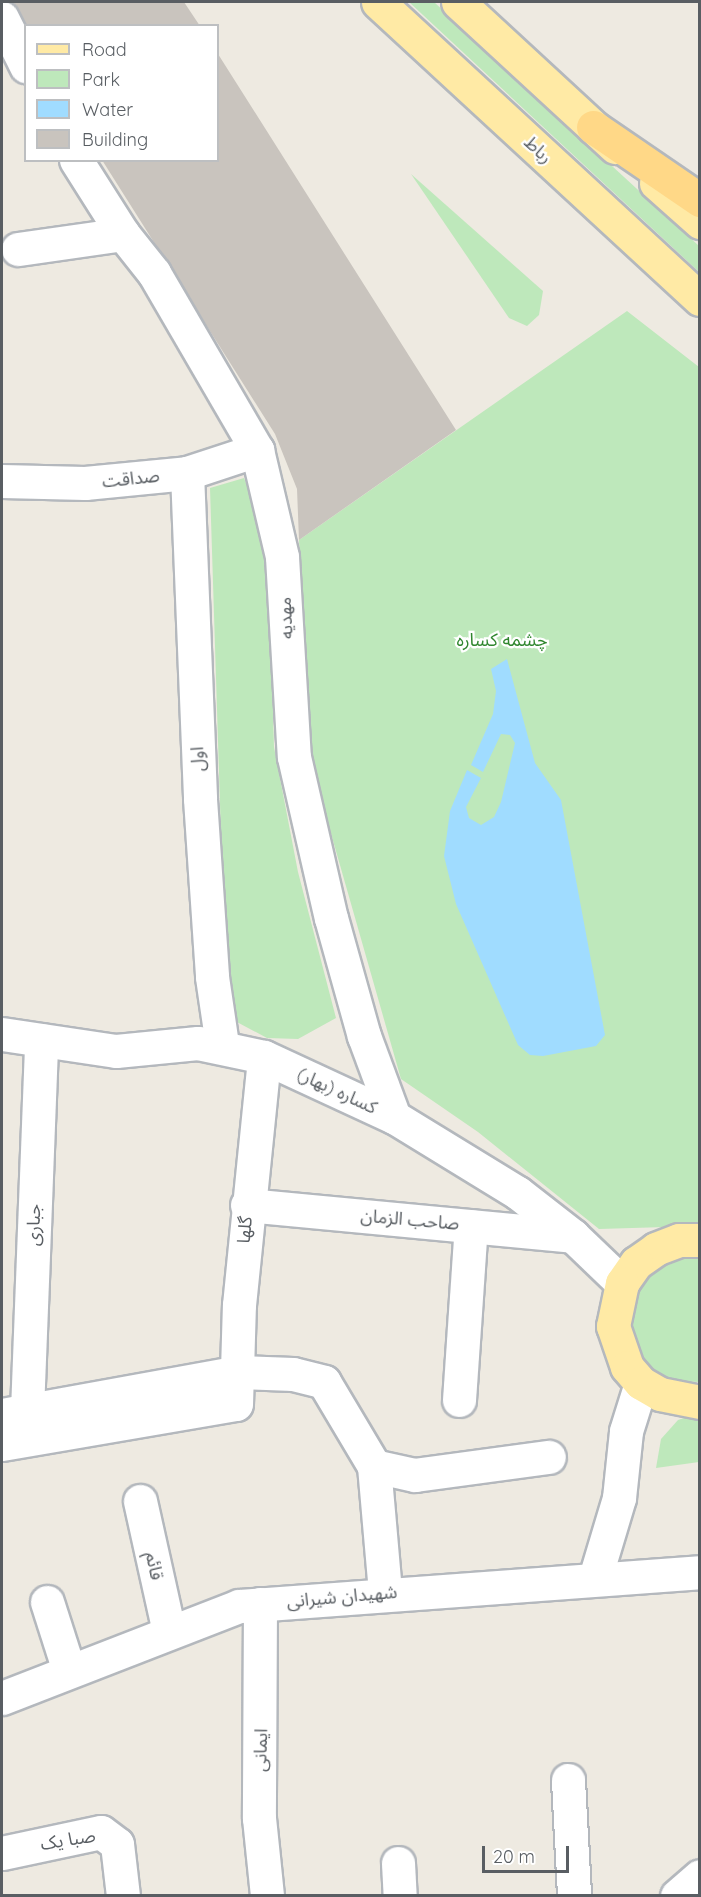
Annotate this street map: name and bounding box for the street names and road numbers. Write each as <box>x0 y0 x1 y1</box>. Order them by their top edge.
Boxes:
street label: رباط <box>520 132 556 168</box>
street label: صداقت <box>101 465 161 493</box>
street label: مهدیه <box>274 596 298 640</box>
street label: اول <box>187 746 209 772</box>
street label: کساره (بهار) <box>294 1063 380 1119</box>
street label: جباری <box>22 1203 46 1247</box>
street label: صاحب الزمان <box>360 1205 460 1235</box>
street label: گلها <box>233 1216 257 1244</box>
street label: قائم <box>141 1550 167 1582</box>
street label: شهیدان شیرانی <box>286 1581 398 1613</box>
street label: ایمانی <box>249 1728 273 1772</box>
street label: صبا یک <box>39 1825 97 1855</box>

